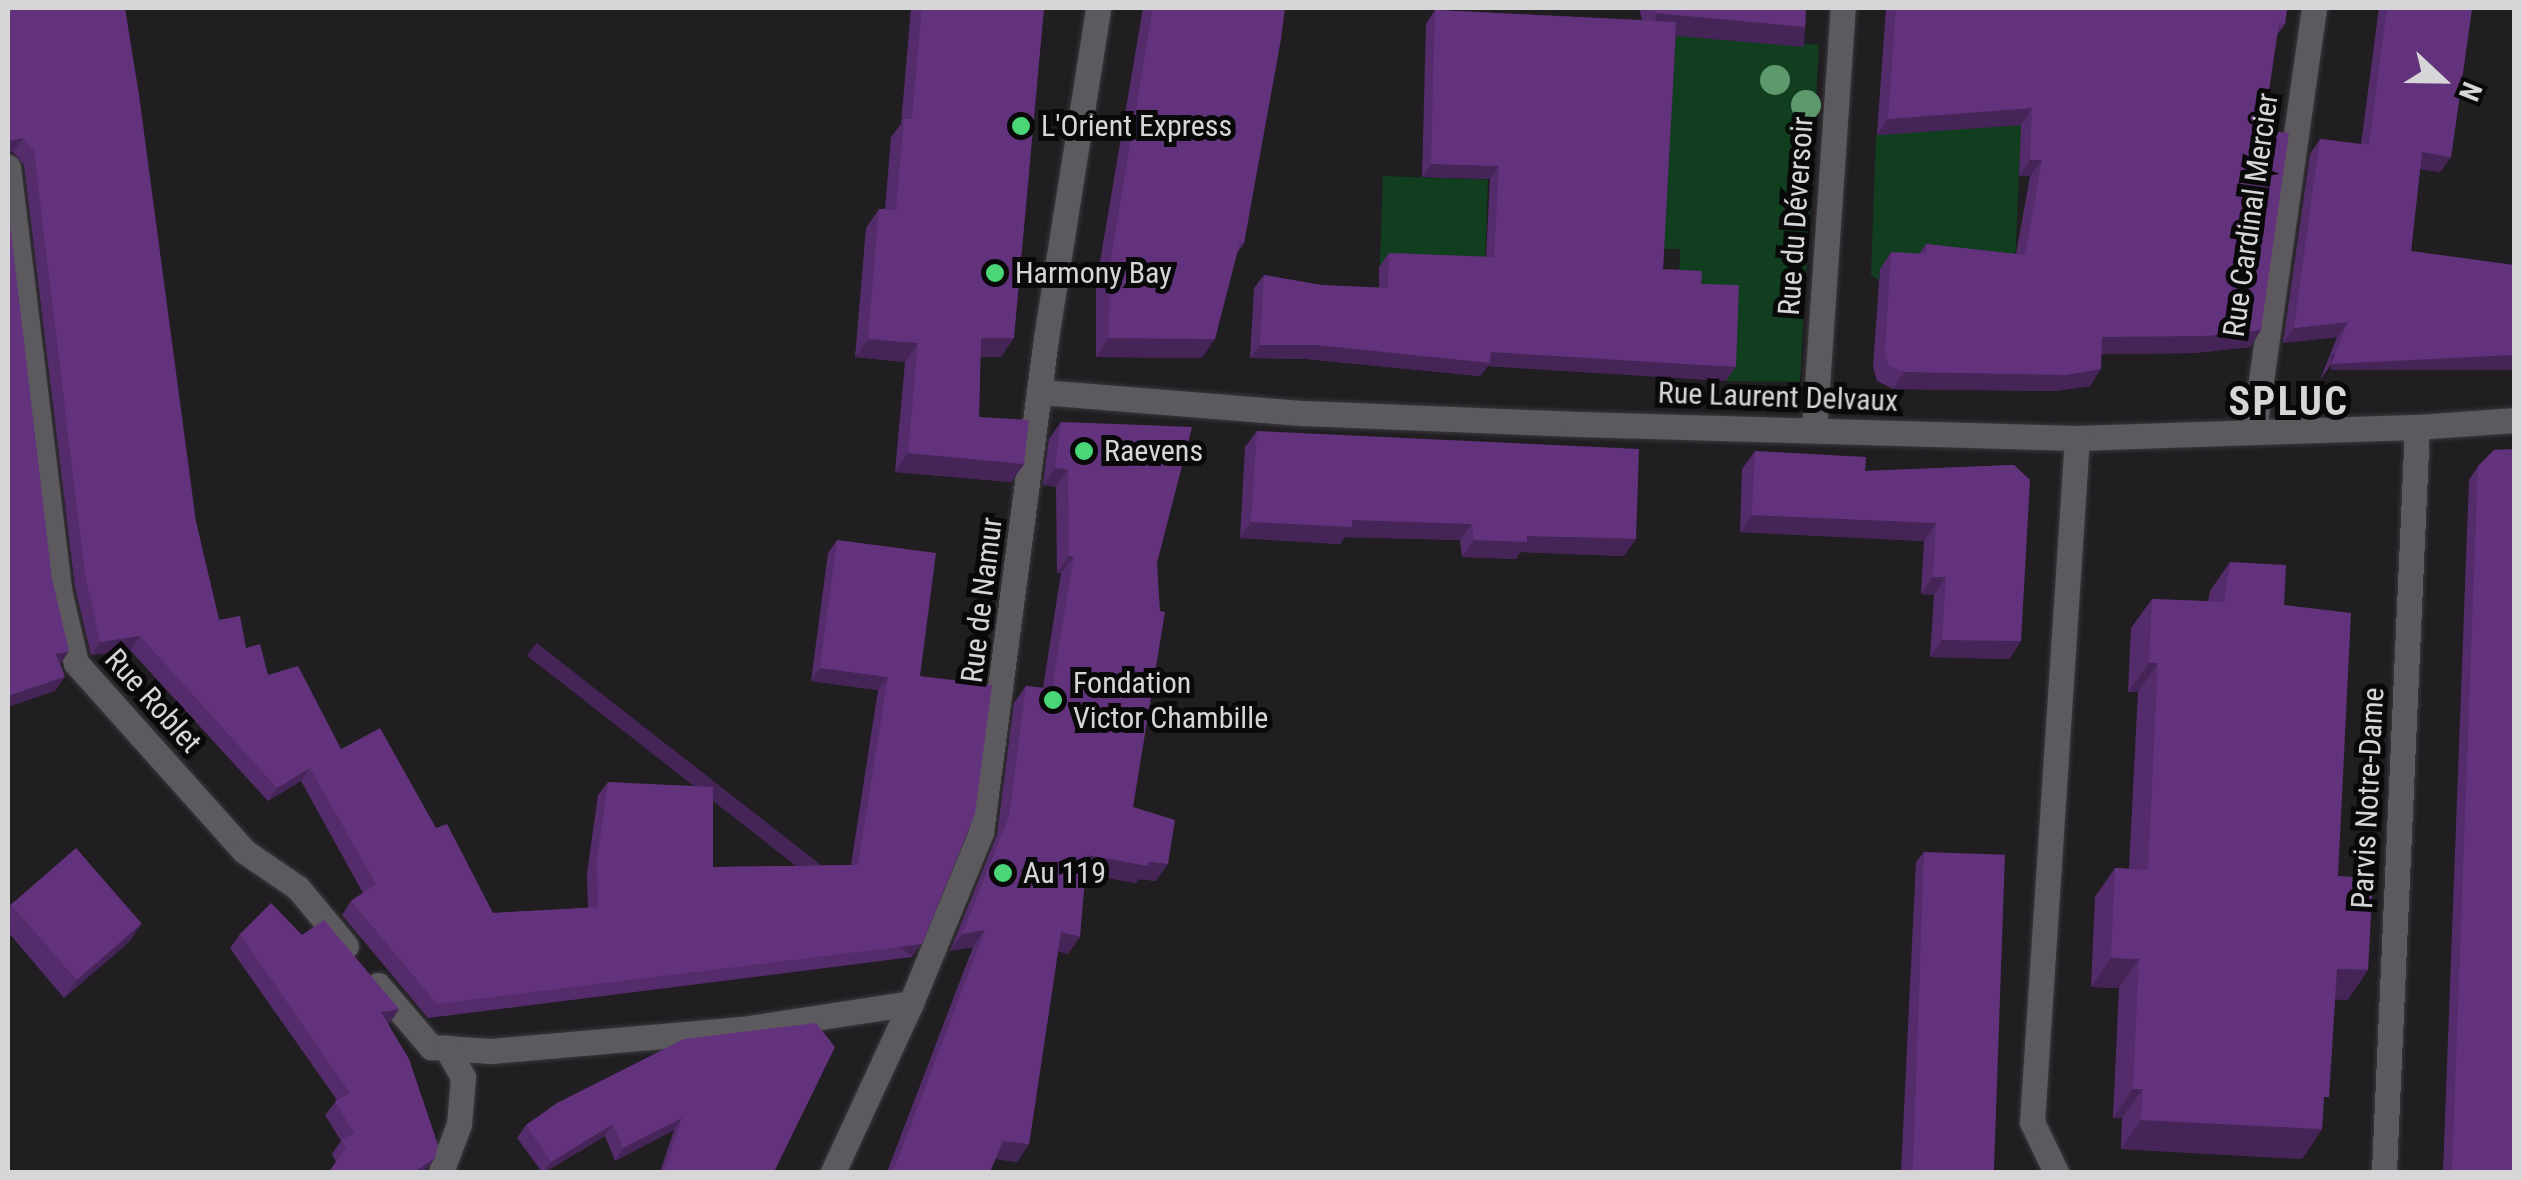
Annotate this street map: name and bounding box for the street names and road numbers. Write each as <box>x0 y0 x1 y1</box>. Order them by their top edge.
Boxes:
street label: Rue Cardinal Mercier <box>2216 91 2286 339</box>
street label: Rue du Déversoir <box>1771 115 1821 317</box>
street label: Rue Laurent Delvaux <box>1657 375 1899 419</box>
street label: Rue de Namur <box>954 515 1010 685</box>
street label: Rue Roblet <box>97 642 209 760</box>
street label: Parvis Notre-Dame <box>2344 686 2392 910</box>

